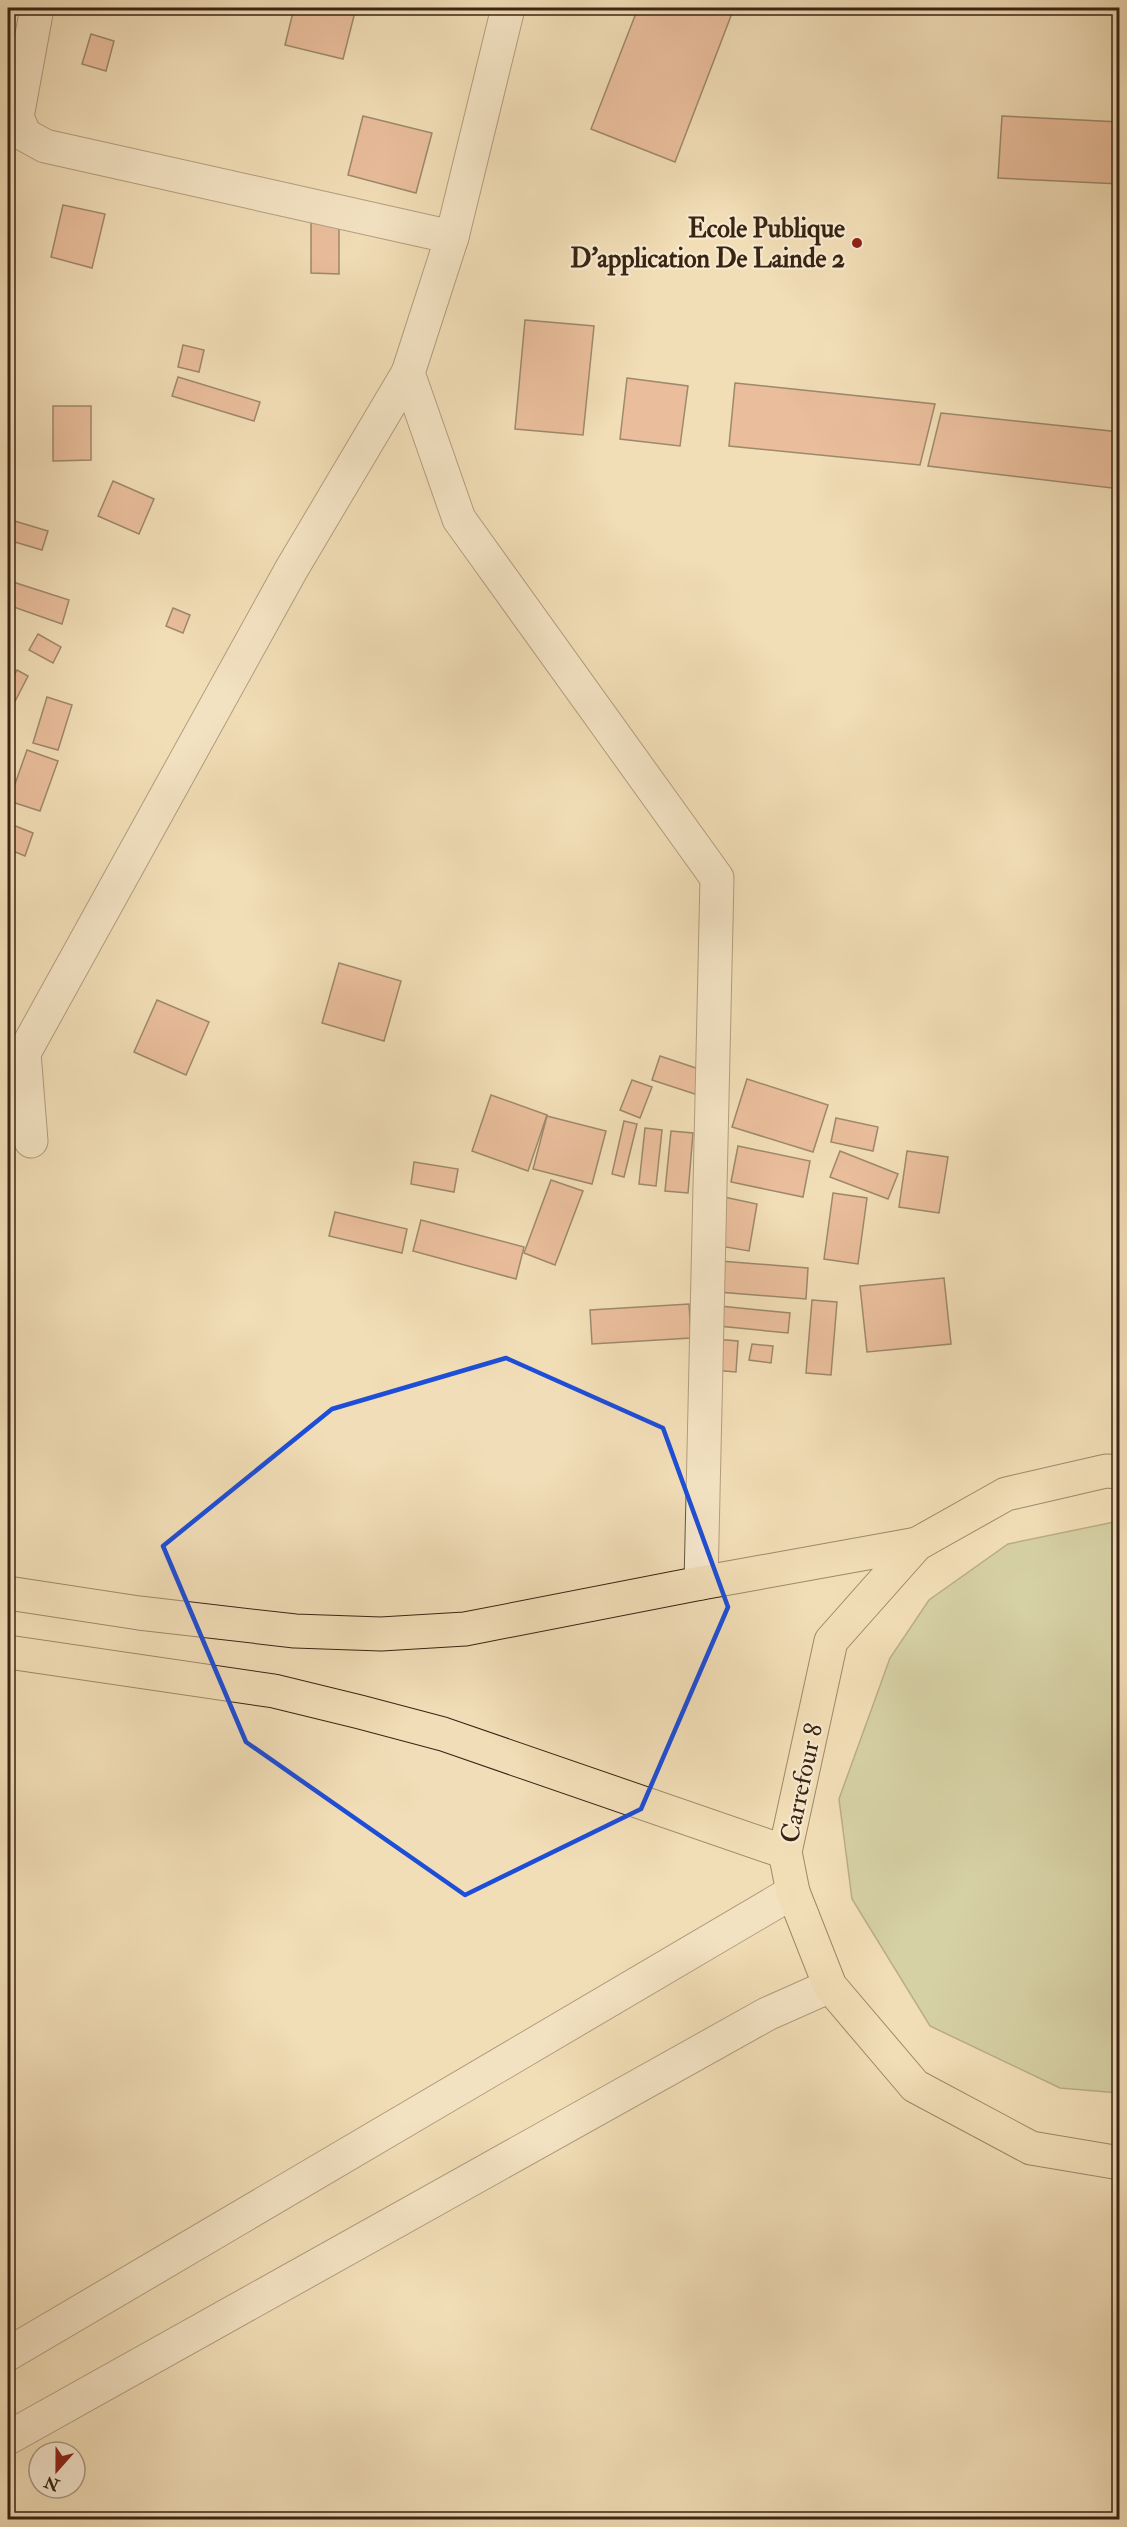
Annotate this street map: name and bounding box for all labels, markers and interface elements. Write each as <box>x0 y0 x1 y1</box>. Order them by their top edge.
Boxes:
place label: Ecole Publique D'application De Lainde 2 <box>570 213 845 276</box>
marker: Ecole Publique D'application De Lainde 2 <box>850 236 864 250</box>
street label: Carrefour 8 <box>774 1721 830 1846</box>
north arrow <box>27 2440 87 2500</box>
text: N <box>41 2471 63 2495</box>

